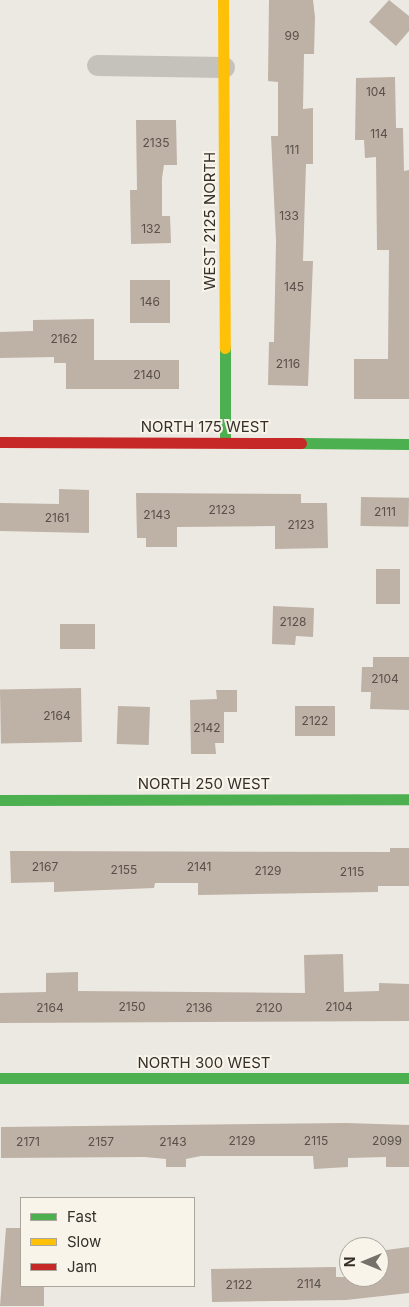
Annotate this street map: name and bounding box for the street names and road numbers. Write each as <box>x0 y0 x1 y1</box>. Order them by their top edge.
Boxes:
street label: WEST 2125 NORTH <box>201 152 219 290</box>
street label: NORTH 175 WEST <box>141 418 269 436</box>
street label: NORTH 250 WEST <box>138 775 270 793</box>
street label: NORTH 300 WEST <box>138 1054 270 1072</box>

